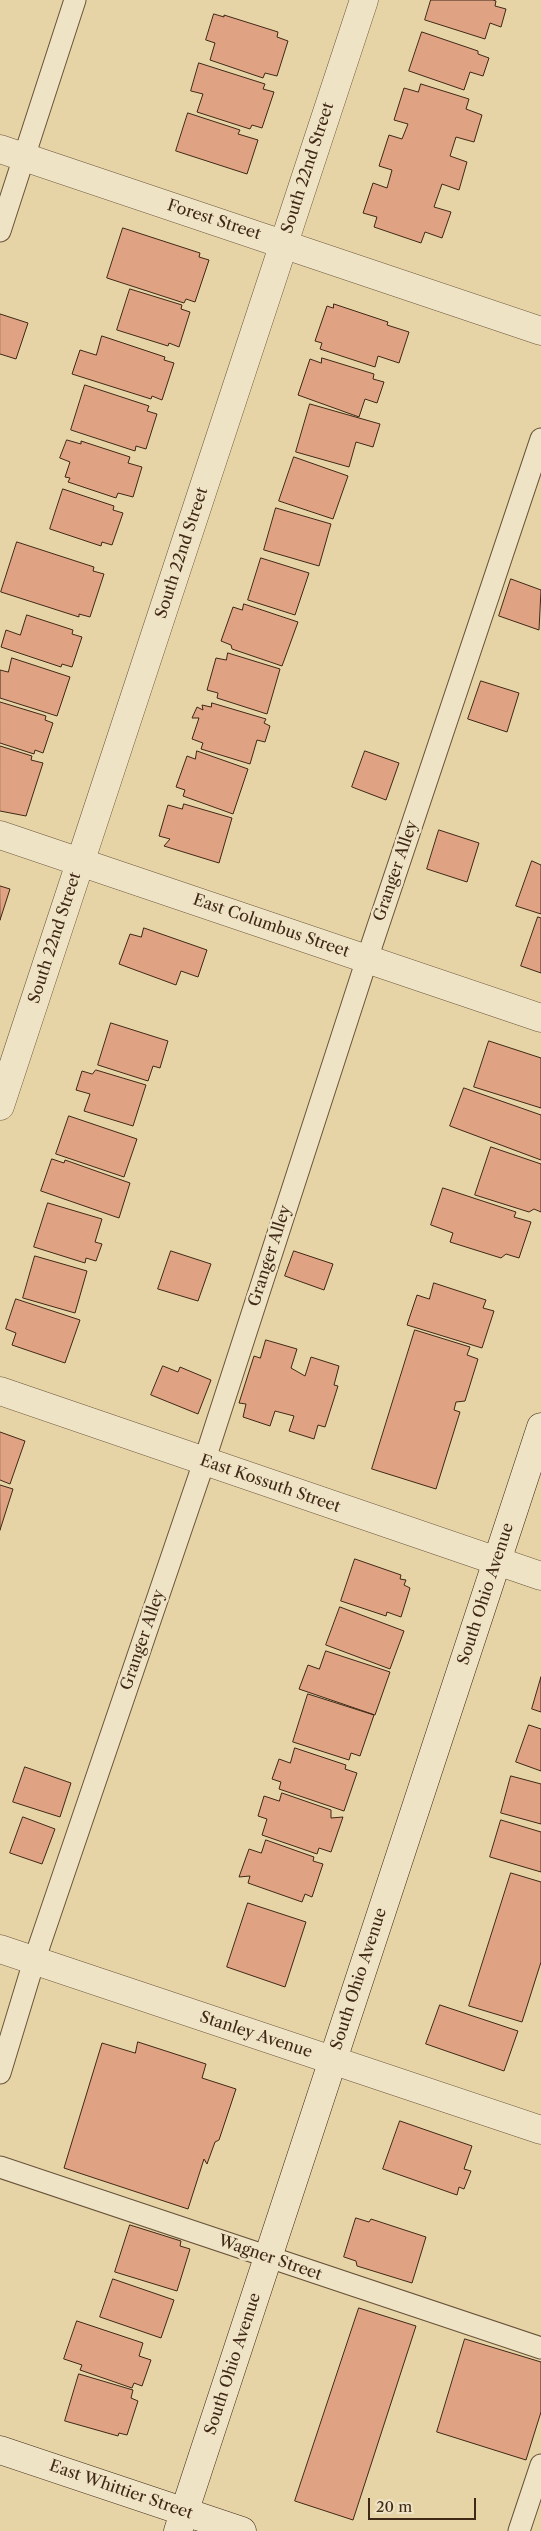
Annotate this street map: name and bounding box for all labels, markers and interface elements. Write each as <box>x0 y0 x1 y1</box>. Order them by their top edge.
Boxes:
street label: South 22nd Street <box>278 100 338 236</box>
street label: Forest Street <box>165 196 263 244</box>
street label: South 22nd Street <box>152 485 212 621</box>
street label: Granger Alley <box>370 818 422 924</box>
street label: South 22nd Street <box>25 870 85 1006</box>
street label: East Columbus Street <box>190 890 352 962</box>
street label: Granger Alley <box>245 1203 295 1309</box>
street label: East Kossuth Street <box>197 1451 343 1517</box>
street label: South Ohio Avenue <box>454 1521 518 1667</box>
street label: Granger Alley <box>117 1587 169 1693</box>
street label: South Ohio Avenue <box>327 1906 391 2052</box>
street label: Stanley Avenue <box>197 2008 315 2062</box>
street label: Wagner Street <box>216 2231 324 2285</box>
street label: South Ohio Avenue <box>201 2291 265 2437</box>
street label: East Whittier Street <box>47 2456 195 2524</box>
scale bar <box>371 2488 478 2520</box>
text: 20 m <box>376 2497 412 2516</box>

